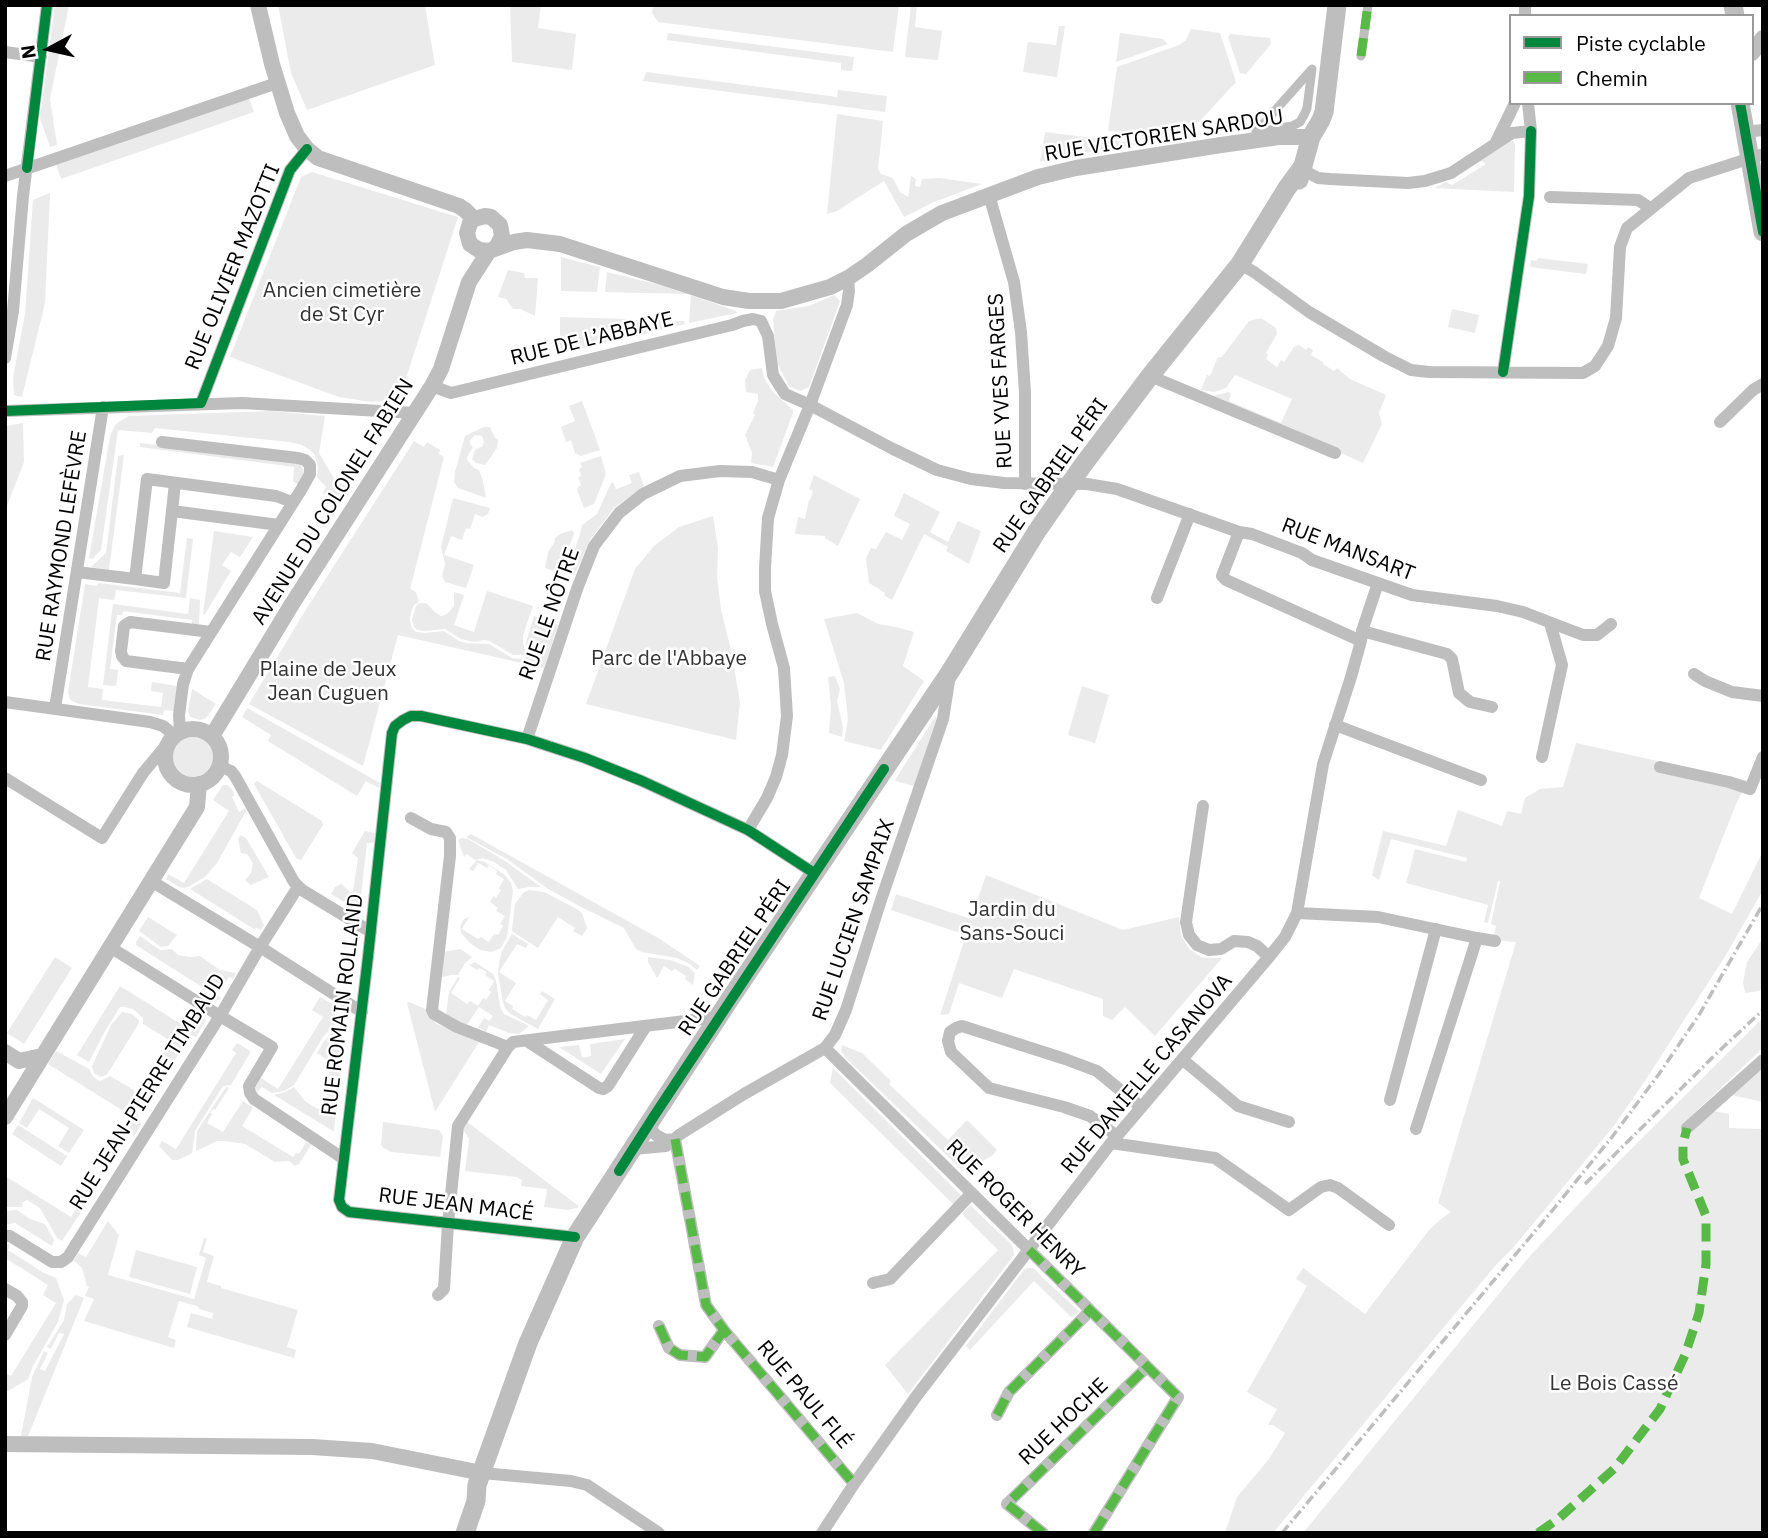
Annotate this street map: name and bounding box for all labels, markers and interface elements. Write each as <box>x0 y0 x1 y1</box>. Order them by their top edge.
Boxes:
north arrow <box>14 14 84 84</box>
legend <box>1509 14 1754 105</box>
text: Piste cyclable <box>1576 29 1706 57</box>
text: N <box>15 43 41 60</box>
text: Chemin <box>1576 64 1648 92</box>
street label: RUE VICTORIEN SARDOU <box>1043 105 1285 167</box>
street label: RUE OLIVIER MAZOTTI <box>180 160 286 374</box>
park label: Ancien cimetière de St Cyr <box>263 278 421 328</box>
street label: RUE YVES FARGES <box>984 293 1018 469</box>
street label: RUE DE L’ABBAYE <box>508 307 676 371</box>
street label: AVENUE DU COLONEL FABIEN <box>247 374 419 630</box>
street label: RUE GABRIEL PÉRI <box>988 394 1114 558</box>
street label: RUE RAYMOND LEFÈVRE <box>31 429 93 663</box>
street label: RUE MANSART <box>1278 513 1418 587</box>
street label: RUE LE NÔTRE <box>514 544 586 684</box>
park label: Parc de l'Abbaye <box>591 646 747 672</box>
park label: Plaine de Jeux Jean Cuguen <box>260 657 396 707</box>
street label: RUE LUCIEN SAMPAIX <box>808 816 900 1024</box>
street label: RUE GABRIEL PÉRI <box>673 875 797 1041</box>
street label: RUE ROMAIN ROLLAND <box>317 893 369 1117</box>
park label: Jardin du Sans-Souci <box>959 897 1065 947</box>
street label: RUE JEAN-PIERRE TIMBAUD <box>65 969 231 1215</box>
street label: RUE DANIELLE CASANOVA <box>1056 969 1238 1179</box>
street label: RUE ROGER HENRY <box>941 1135 1089 1283</box>
street label: RUE JEAN MACÉ <box>377 1183 535 1227</box>
street label: RUE PAUL FLÉ <box>751 1336 857 1454</box>
park label: Le Bois Cassé <box>1550 1371 1678 1397</box>
street label: RUE HOCHE <box>1014 1373 1114 1471</box>

